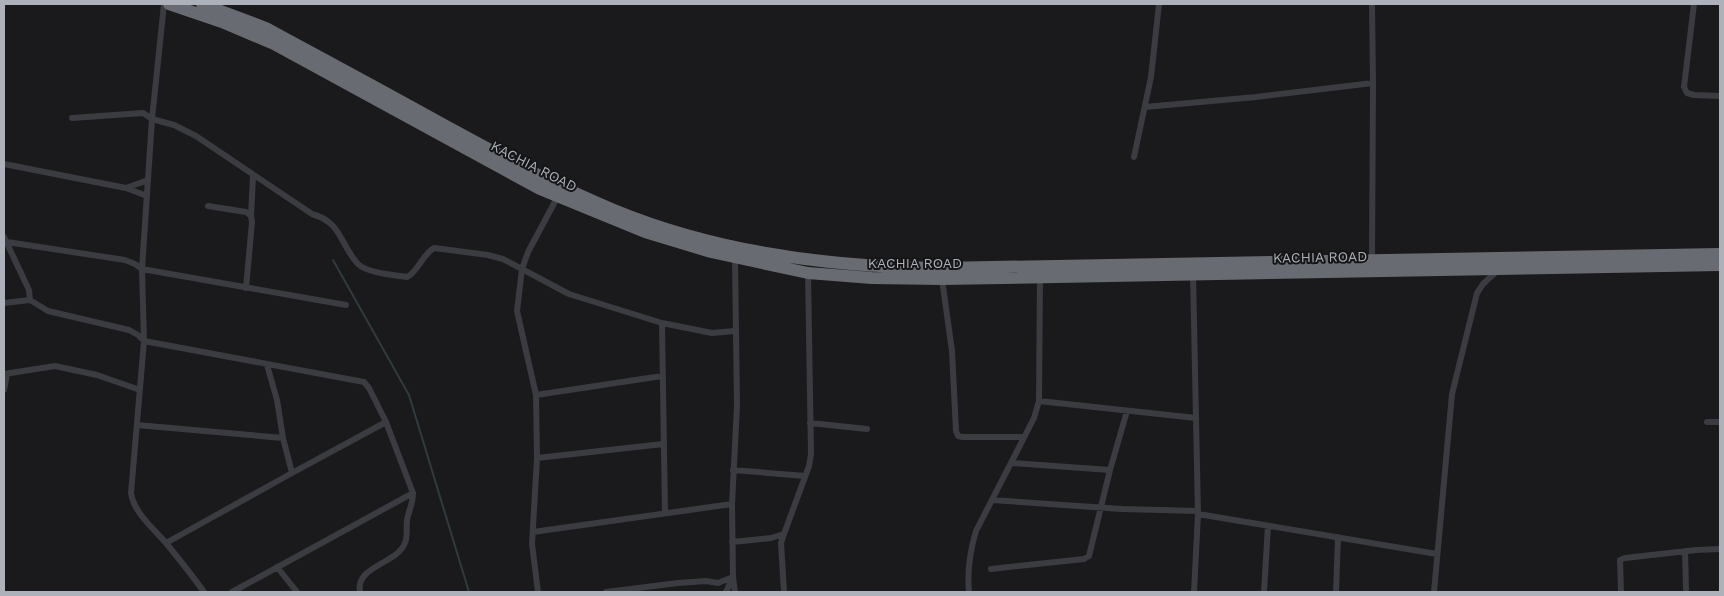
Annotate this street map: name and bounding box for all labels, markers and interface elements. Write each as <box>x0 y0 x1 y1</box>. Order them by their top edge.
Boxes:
street label: KACHIA ROAD <box>488 137 580 195</box>
street label: KACHIA ROAD <box>1273 248 1367 266</box>
street label: KACHIA ROAD <box>868 255 962 271</box>

